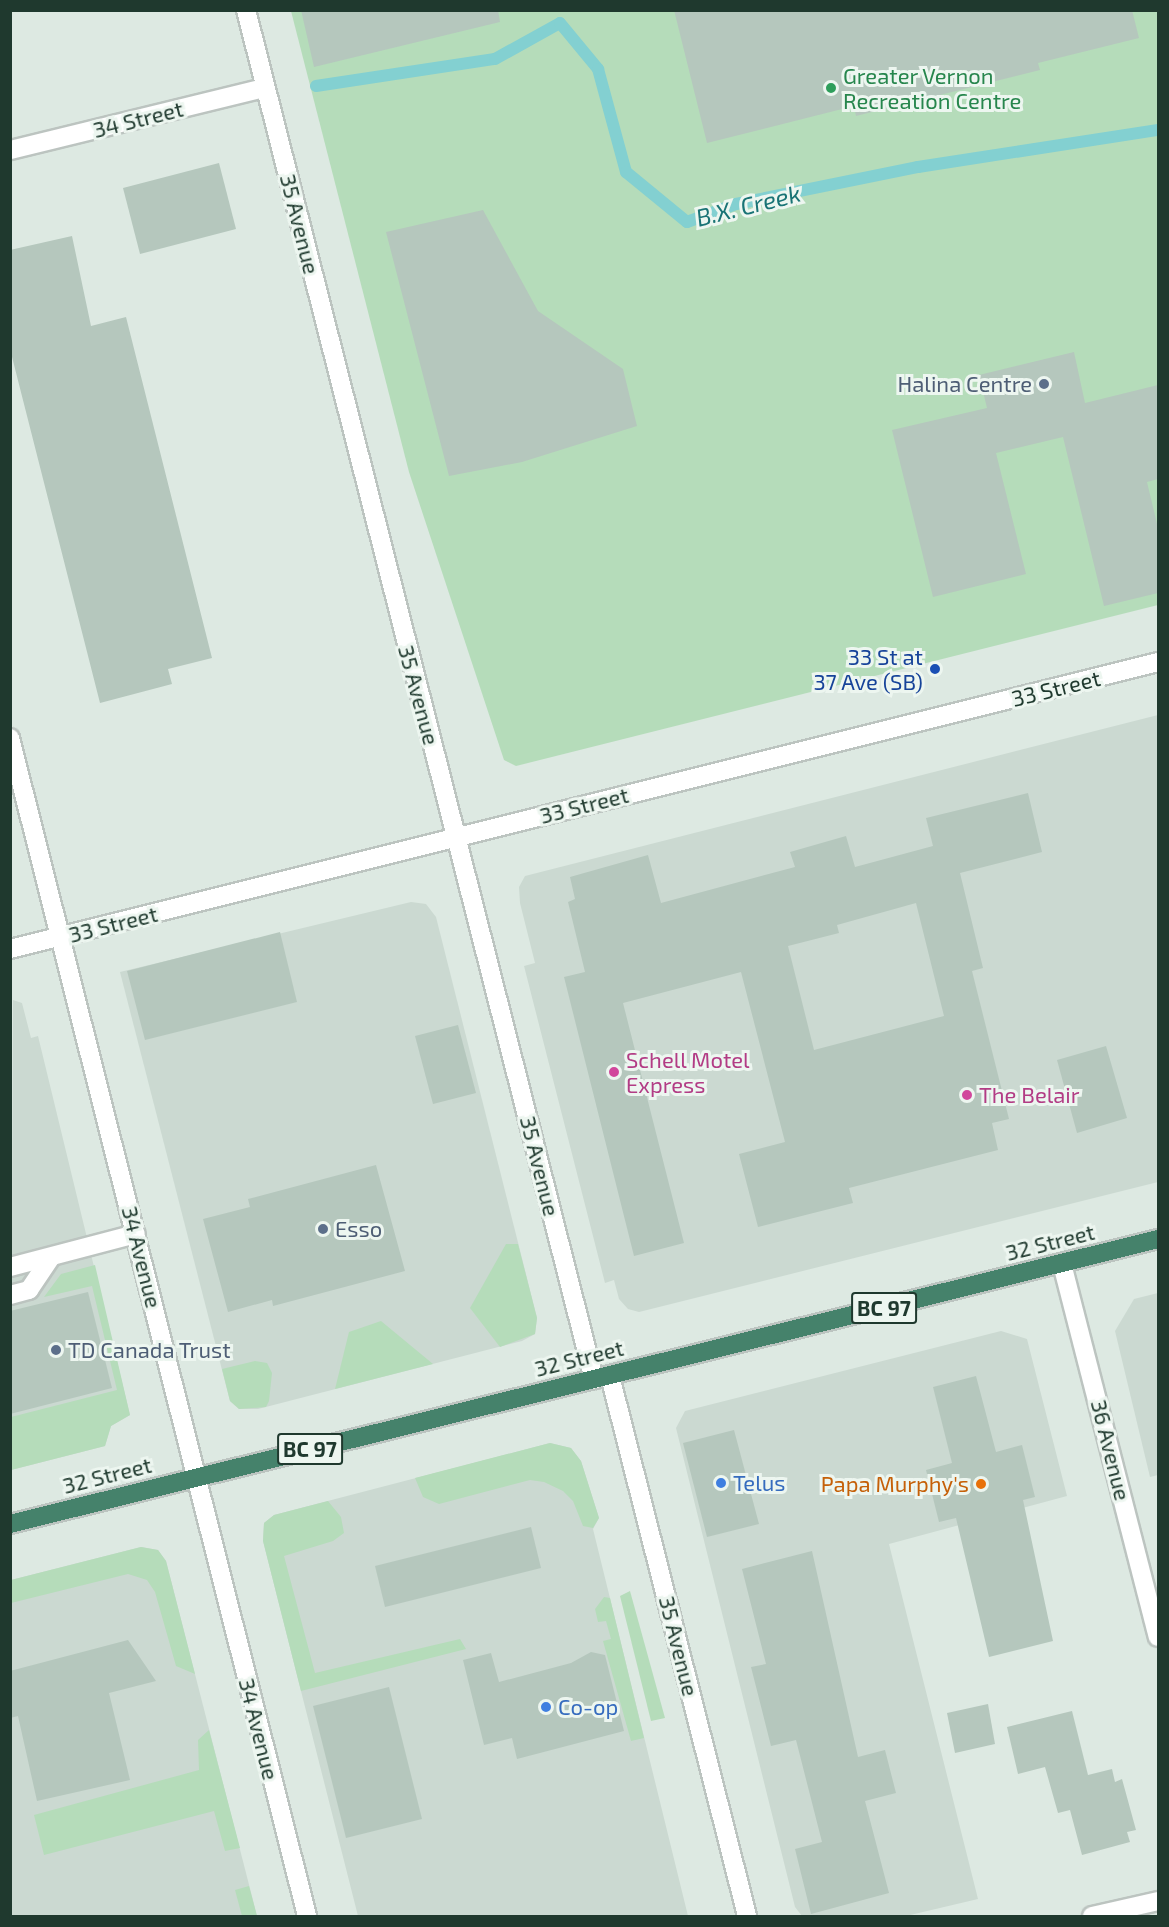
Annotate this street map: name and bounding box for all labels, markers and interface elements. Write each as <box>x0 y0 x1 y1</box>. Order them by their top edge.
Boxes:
place label: Greater Vernon Recreation Centre <box>843 62 1021 113</box>
marker: Greater Vernon Recreation Centre <box>824 81 838 95</box>
street label: 34 Street <box>90 95 186 143</box>
street label: 35 Avenue <box>275 171 325 277</box>
water label: B.X. Creek <box>693 178 803 232</box>
place label: Halina Centre <box>898 371 1032 397</box>
marker: Halina Centre <box>1037 377 1051 391</box>
street label: 35 Avenue <box>393 642 445 748</box>
place label: 33 St at 37 Ave (SB) <box>813 643 923 694</box>
marker: 33 St at 37 Ave (SB) <box>928 662 942 676</box>
street label: 33 Street <box>1009 664 1103 712</box>
street label: 33 Street <box>537 781 631 829</box>
street label: 33 Street <box>66 900 160 948</box>
place label: Schell Motel Express <box>626 1046 750 1098</box>
marker: Schell Motel Express <box>607 1065 621 1079</box>
place label: The Belair <box>979 1082 1080 1108</box>
marker: The Belair <box>960 1088 974 1102</box>
street label: 35 Avenue <box>515 1113 565 1219</box>
street label: 34 Avenue <box>117 1203 167 1311</box>
place label: Esso <box>335 1216 382 1242</box>
street label: 32 Street <box>1003 1218 1097 1266</box>
marker: Esso <box>316 1222 330 1236</box>
road number: BC 97 <box>851 1290 917 1326</box>
street label: 32 Street <box>532 1334 626 1382</box>
place label: TD Canada Trust <box>68 1337 231 1363</box>
marker: TD Canada Trust <box>49 1343 63 1357</box>
street label: 36 Avenue <box>1086 1397 1136 1503</box>
road number: BC 97 <box>277 1431 343 1467</box>
street label: 32 Street <box>60 1451 154 1499</box>
place label: Telus <box>733 1470 785 1496</box>
place label: Papa Murphy's <box>821 1471 969 1497</box>
marker: Telus <box>714 1476 728 1490</box>
marker: Papa Murphy's <box>974 1477 988 1491</box>
street label: 35 Avenue <box>654 1593 704 1699</box>
street label: 34 Avenue <box>234 1675 284 1783</box>
place label: Co-op <box>558 1694 618 1720</box>
marker: Co-op <box>539 1700 553 1714</box>

